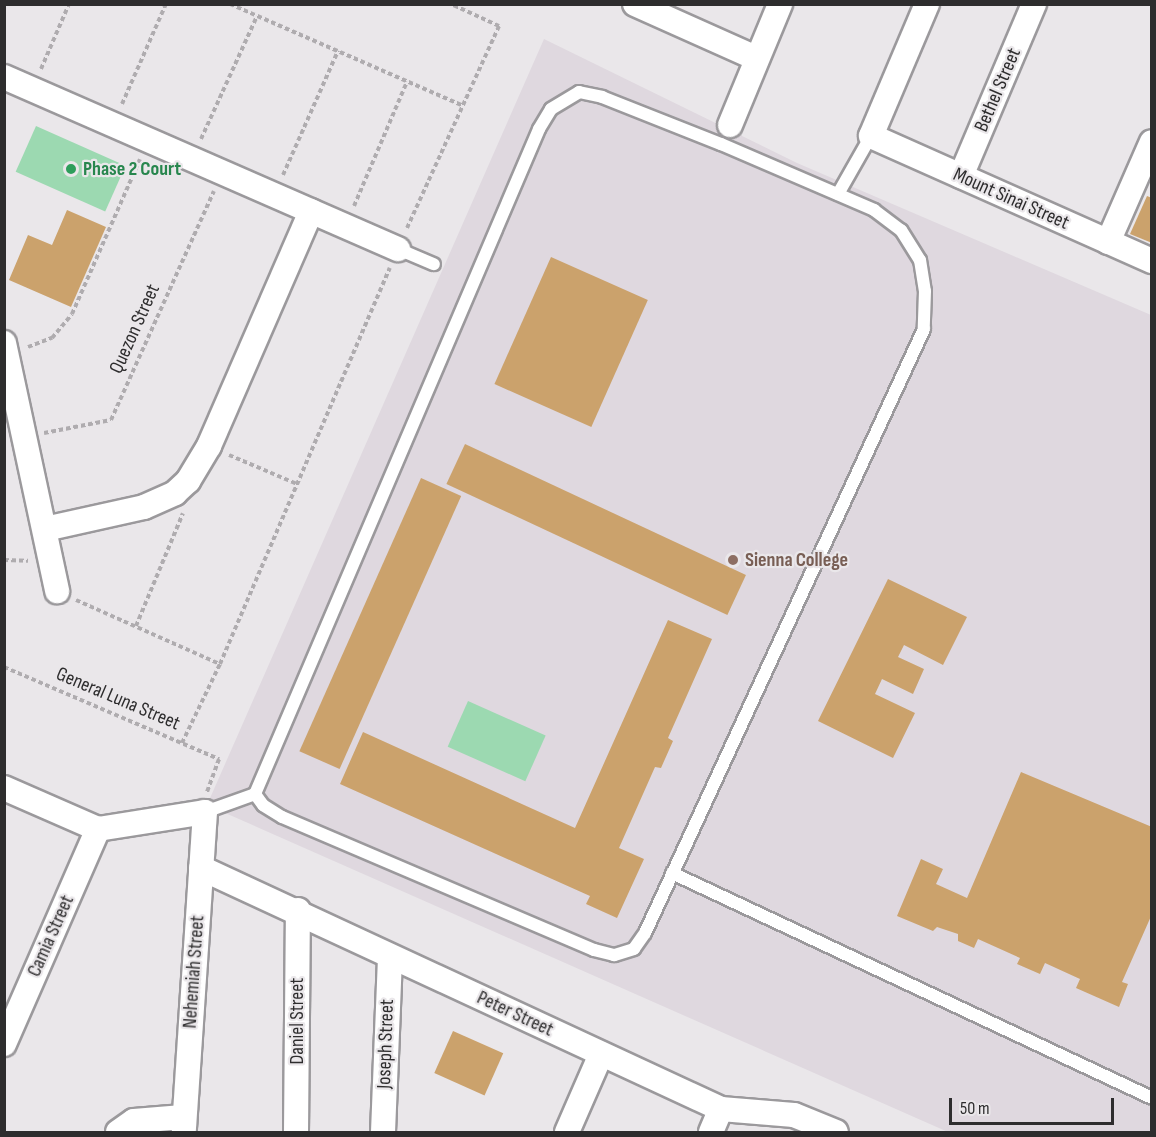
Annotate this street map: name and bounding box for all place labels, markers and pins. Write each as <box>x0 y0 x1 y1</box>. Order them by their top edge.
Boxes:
place label: Phase 2 Court <box>83 157 181 181</box>
marker: Phase 2 Court <box>64 162 78 176</box>
place label: Sienna College <box>745 548 848 572</box>
marker: Sienna College <box>726 553 740 567</box>

